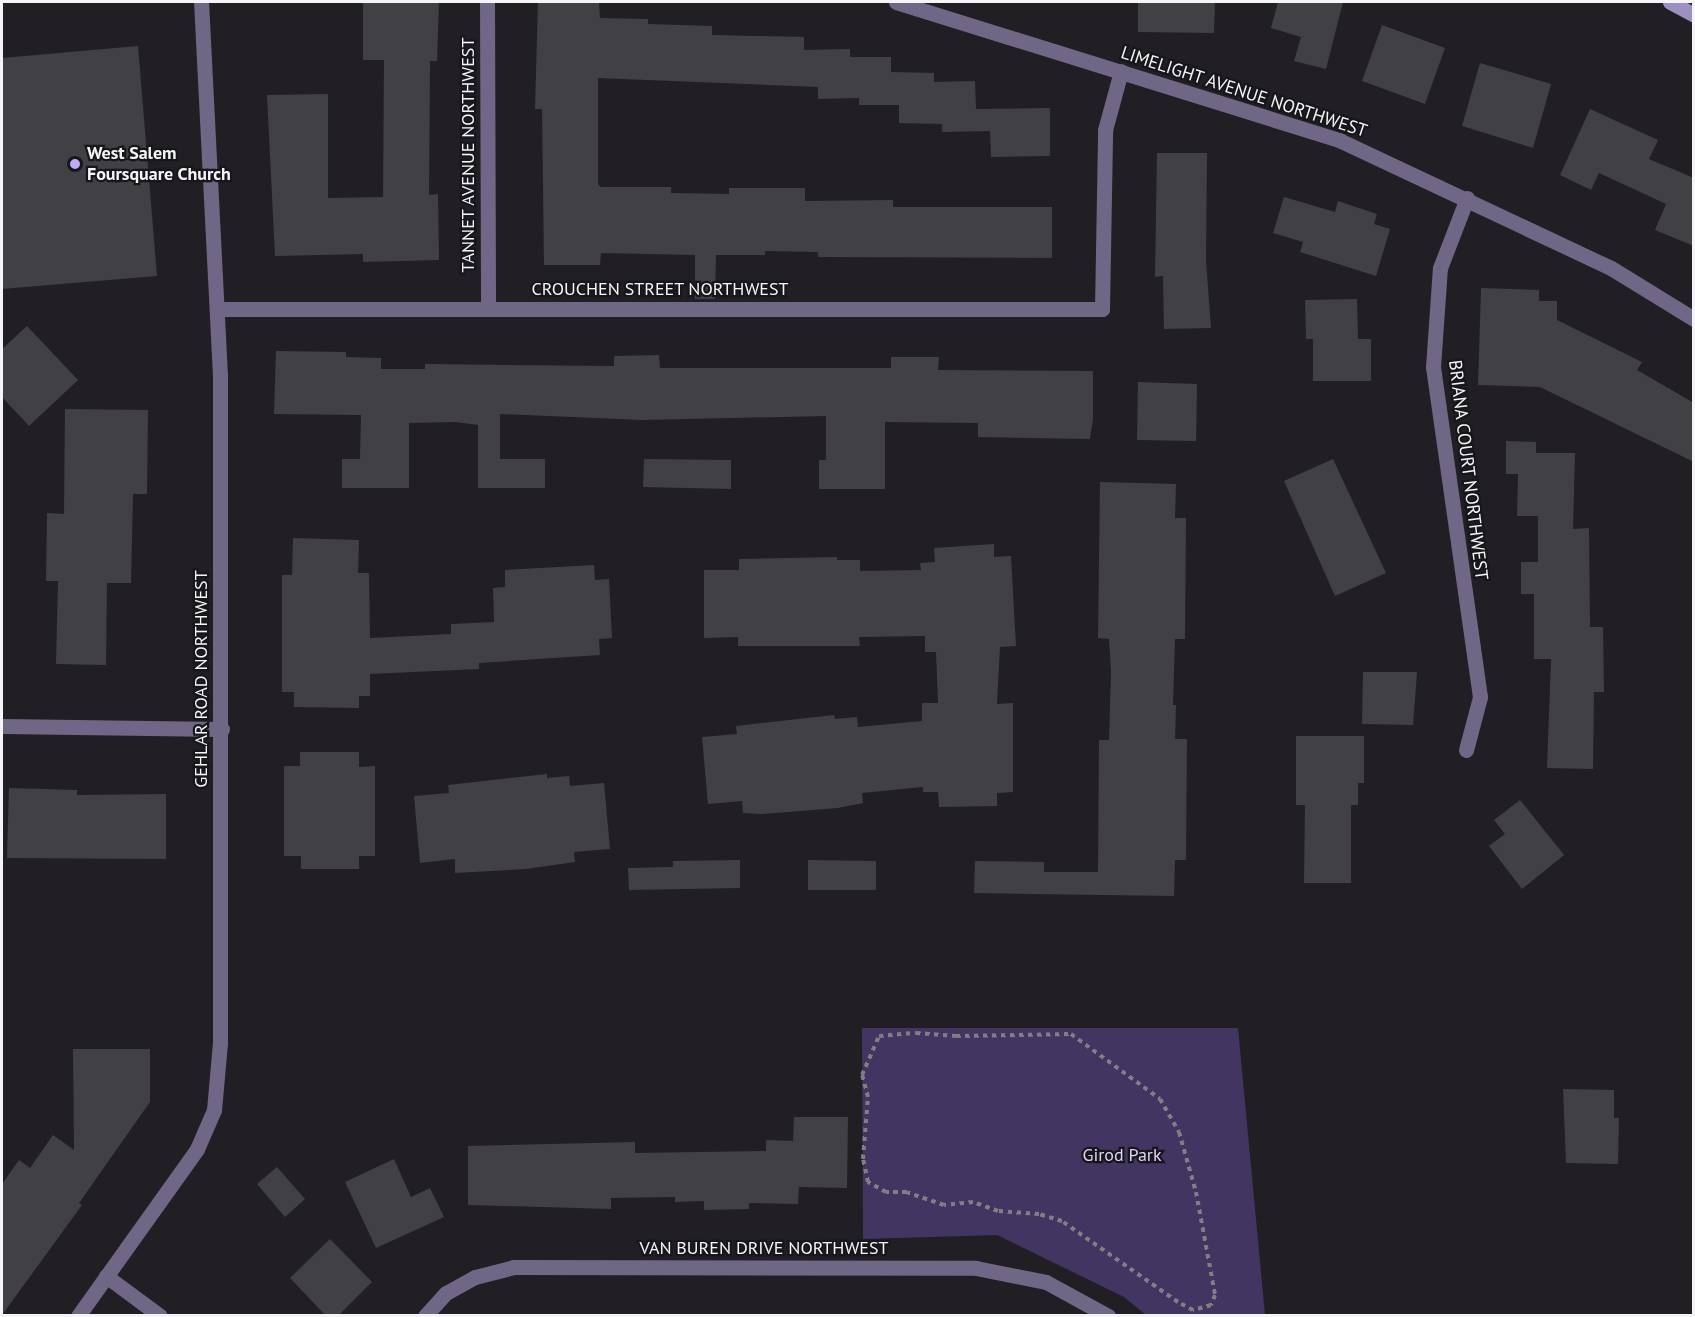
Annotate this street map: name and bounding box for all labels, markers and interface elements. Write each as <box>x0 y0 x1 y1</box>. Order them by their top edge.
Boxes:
street label: TANNET AVENUE NORTHWEST <box>457 37 479 273</box>
street label: LIMELIGHT AVENUE NORTHWEST <box>1117 42 1371 142</box>
place label: West Salem Foursquare Church <box>87 143 231 186</box>
marker: West Salem Foursquare Church <box>68 157 82 171</box>
street label: CROUCHEN STREET NORTHWEST <box>531 278 789 300</box>
street label: BRIANA COURT NORTHWEST <box>1444 358 1492 582</box>
street label: GEHLAR ROAD NORTHWEST <box>190 570 212 788</box>
park label: Girod Park <box>1082 1144 1162 1166</box>
street label: VAN BUREN DRIVE NORTHWEST <box>639 1237 889 1259</box>

